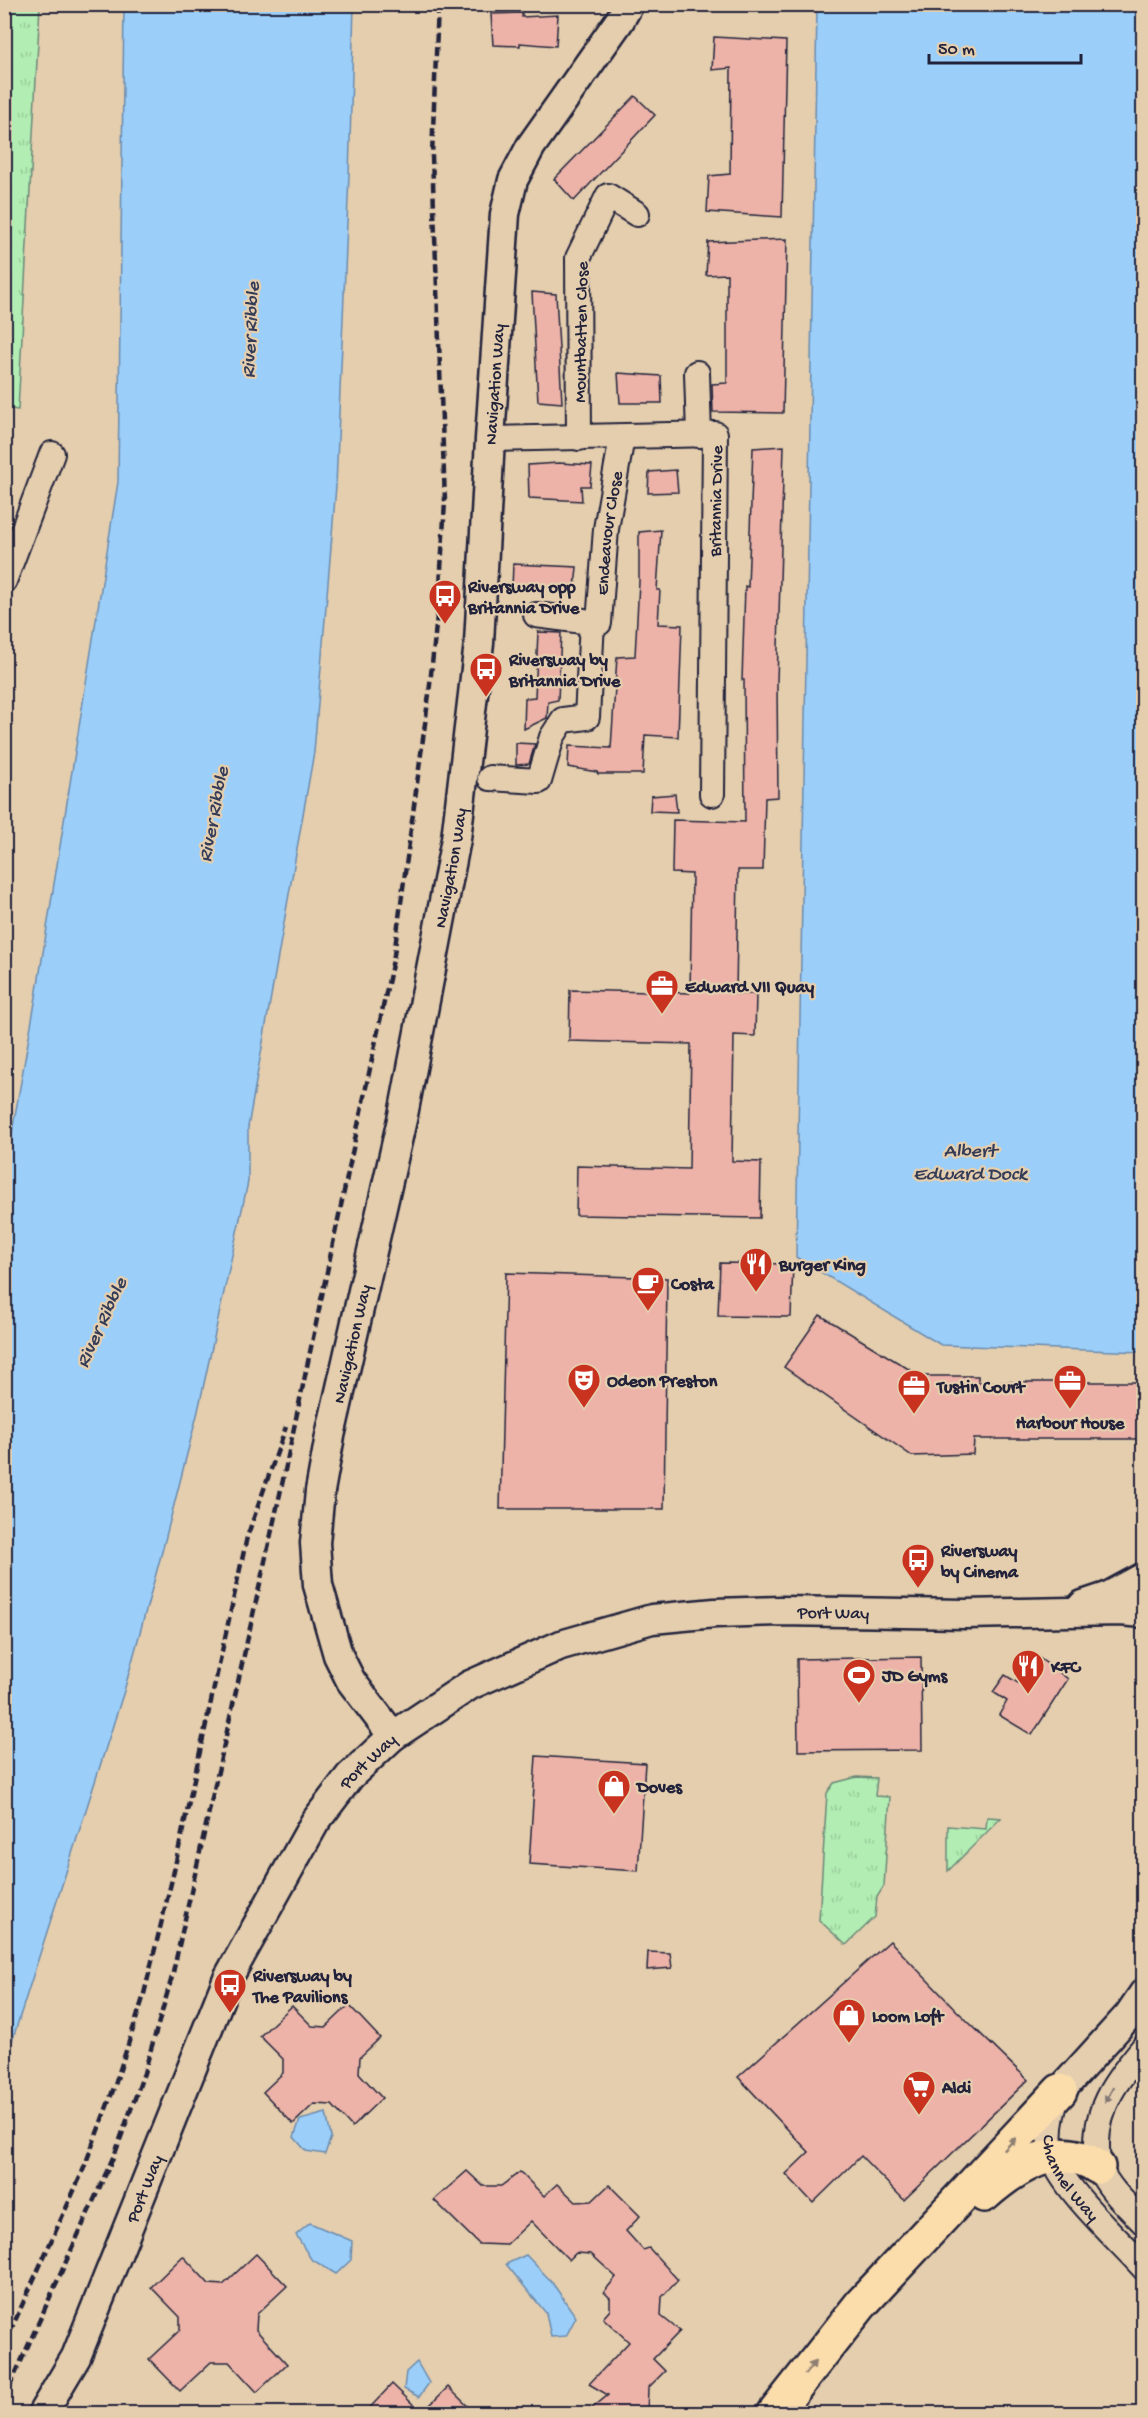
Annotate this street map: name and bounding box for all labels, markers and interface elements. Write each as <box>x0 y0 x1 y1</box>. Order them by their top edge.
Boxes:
scale bar <box>929 27 1080 65</box>
text: 50 m <box>938 40 975 61</box>
street label: Mountbatten Close <box>571 260 594 403</box>
water label: River Ribble <box>238 281 267 379</box>
street label: Navigation Way <box>482 323 511 446</box>
street label: Britannia Drive <box>706 445 729 558</box>
street label: Endeavour Close <box>593 469 629 596</box>
bus stop icon: Riversway opp Britannia Drive <box>427 578 463 625</box>
place label: Riversway opp Britannia Drive <box>467 578 580 620</box>
bus stop icon: Riversway by Britannia Drive <box>468 651 504 698</box>
place label: Riversway by Britannia Drive <box>508 651 621 693</box>
water label: River Ribble <box>195 764 236 864</box>
street label: Navigation Way <box>431 807 473 930</box>
office icon: Edward VII Quay <box>644 968 680 1015</box>
place label: Edward VII Quay <box>685 978 814 999</box>
water label: Albert Edward Dock <box>913 1141 1029 1187</box>
restaurant icon: Burger King <box>738 1246 774 1293</box>
place label: Burger King <box>778 1256 866 1277</box>
cafe icon: Costa <box>630 1265 666 1312</box>
water label: River Ribble <box>72 1274 134 1372</box>
place label: Costa <box>670 1275 715 1296</box>
street label: Navigation Way <box>330 1283 377 1406</box>
theatre icon: Odeon Preston <box>566 1362 602 1409</box>
office icon: Harbour House <box>1052 1363 1088 1410</box>
office icon: Tustin Court <box>896 1368 932 1415</box>
place label: Odeon Preston <box>607 1372 718 1393</box>
place label: Tustin Court <box>935 1378 1026 1399</box>
place label: Harbour House <box>1016 1414 1125 1435</box>
bus stop icon: Riversway by Cinema <box>900 1542 936 1589</box>
place label: Riversway by Cinema <box>940 1542 1019 1584</box>
street label: Port Way <box>796 1603 869 1625</box>
restaurant icon: KFC <box>1010 1648 1046 1695</box>
sports icon: JD Gyms <box>841 1657 877 1704</box>
place label: KFC <box>1050 1658 1082 1679</box>
place label: JD Gyms <box>881 1667 949 1688</box>
street label: Port Way <box>335 1730 402 1795</box>
shop icon: Doves <box>596 1768 632 1815</box>
place label: Doves <box>635 1778 683 1799</box>
bus stop icon: Riversway by The Pavilions <box>212 1967 248 2014</box>
place label: Riversway by The Pavilions <box>251 1967 352 2009</box>
shop icon: Loom Loft <box>831 1997 867 2044</box>
place label: Loom Loft <box>872 2007 945 2028</box>
supermarket icon: Aldi <box>901 2069 937 2116</box>
place label: Aldi <box>941 2079 971 2100</box>
one-way arrow <box>1104 2086 1114 2103</box>
street label: Channel Way <box>1037 2135 1103 2227</box>
one-way arrow <box>1002 2137 1016 2151</box>
street label: Port Way <box>123 2152 169 2227</box>
one-way arrow <box>804 2360 817 2376</box>

